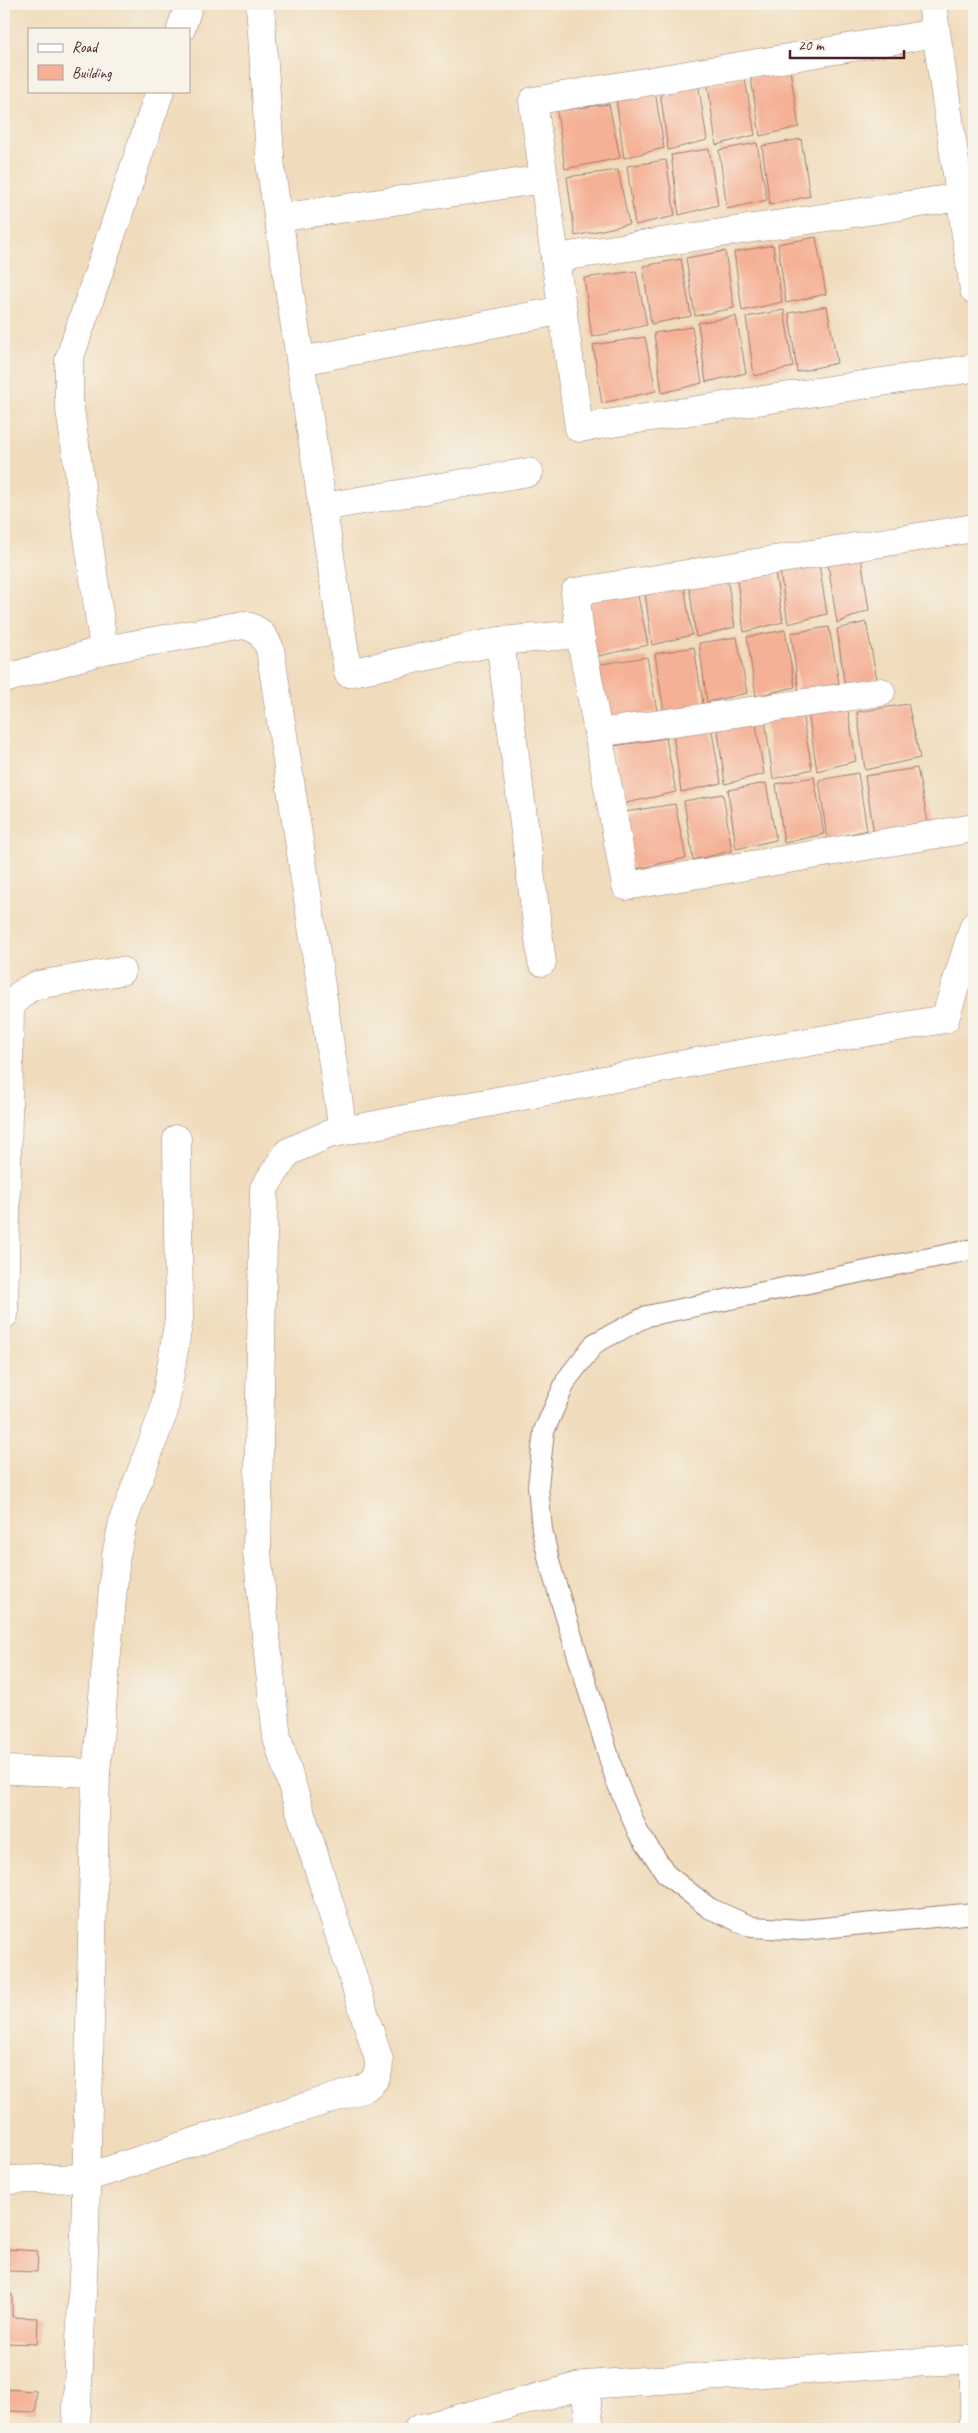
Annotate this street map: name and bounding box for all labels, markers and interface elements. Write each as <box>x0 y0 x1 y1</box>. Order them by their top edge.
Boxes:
legend <box>28 28 190 92</box>
scale bar <box>790 28 904 60</box>
text: 20 m <box>798 36 825 55</box>
text: Road <box>72 38 99 57</box>
text: Building <box>72 64 112 83</box>

